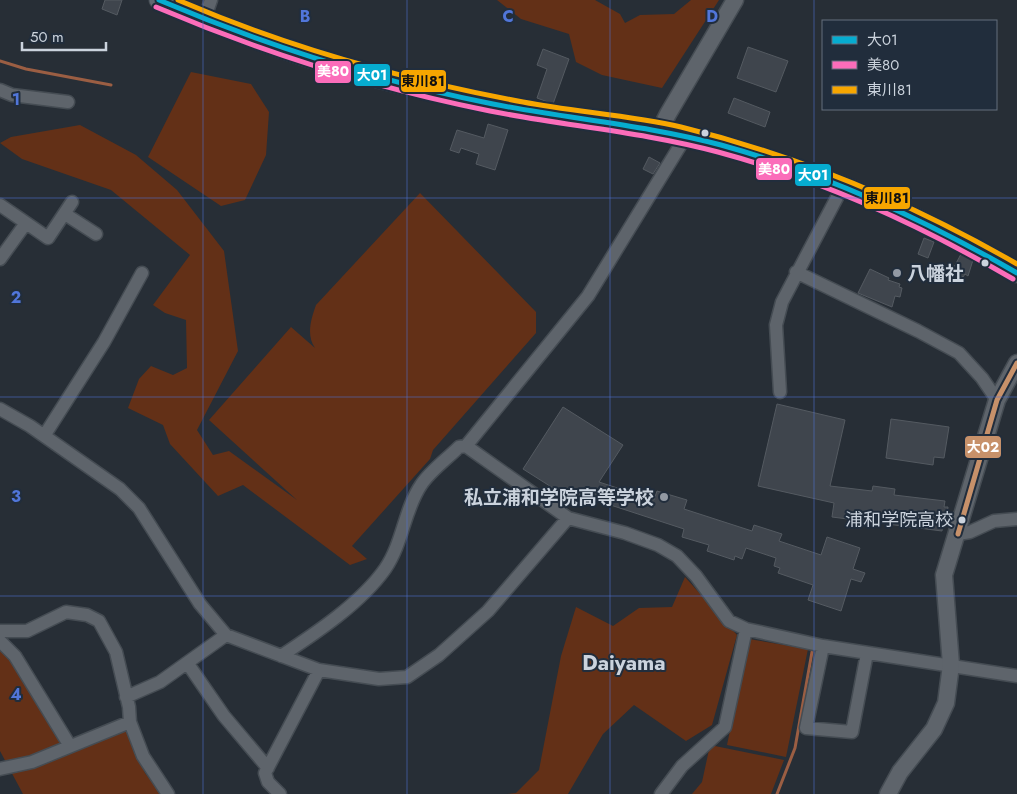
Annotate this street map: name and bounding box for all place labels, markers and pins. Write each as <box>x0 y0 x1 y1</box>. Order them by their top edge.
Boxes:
unlabelled marker <box>700 128 710 138</box>
unlabelled marker <box>980 258 990 268</box>
place label: 八幡社 <box>907 260 964 287</box>
marker: 八幡社 <box>891 267 903 279</box>
place label: 私立浦和学院高等学校 <box>464 484 654 511</box>
marker: 私立浦和学院高等学校 <box>658 491 670 503</box>
place label: 浦和学院高校 <box>845 507 953 533</box>
marker: 浦和学院高校 <box>957 515 967 525</box>

